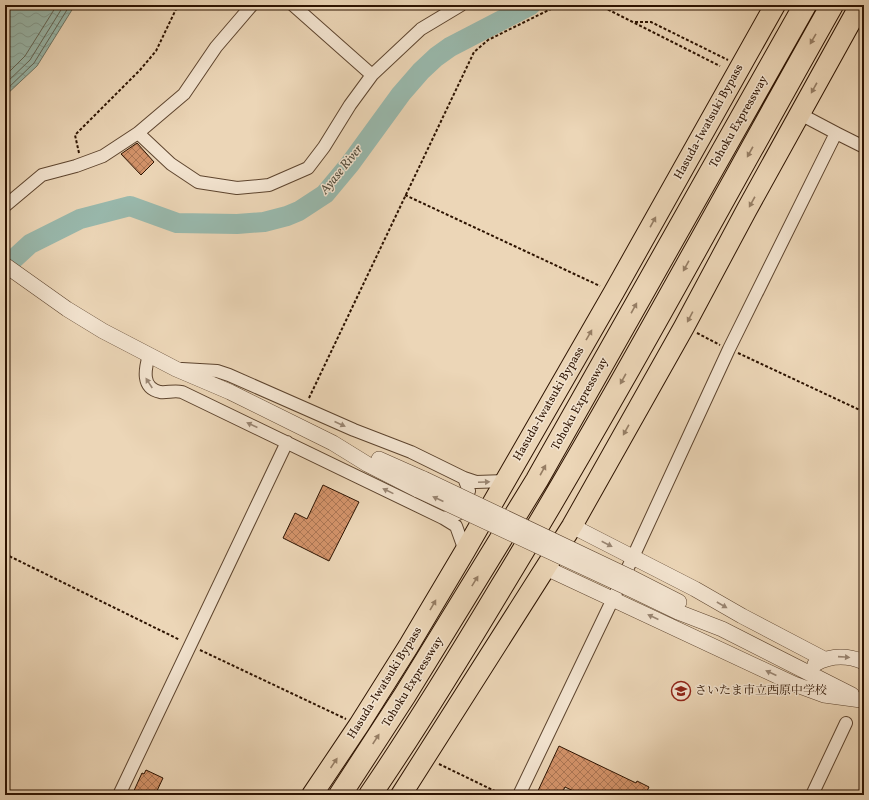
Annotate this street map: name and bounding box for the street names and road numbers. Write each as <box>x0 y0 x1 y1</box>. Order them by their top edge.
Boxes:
street label: Hasuda-Iwatsuki Bypass <box>671 62 747 182</box>
street label: Tohoku Expressway <box>706 73 772 171</box>
street label: Hasuda-Iwatsuki Bypass <box>510 344 588 464</box>
street label: Tohoku Expressway <box>548 354 612 453</box>
street label: Hasuda-Iwatsuki Bypass <box>344 624 426 742</box>
street label: Tohoku Expressway <box>379 633 448 730</box>

